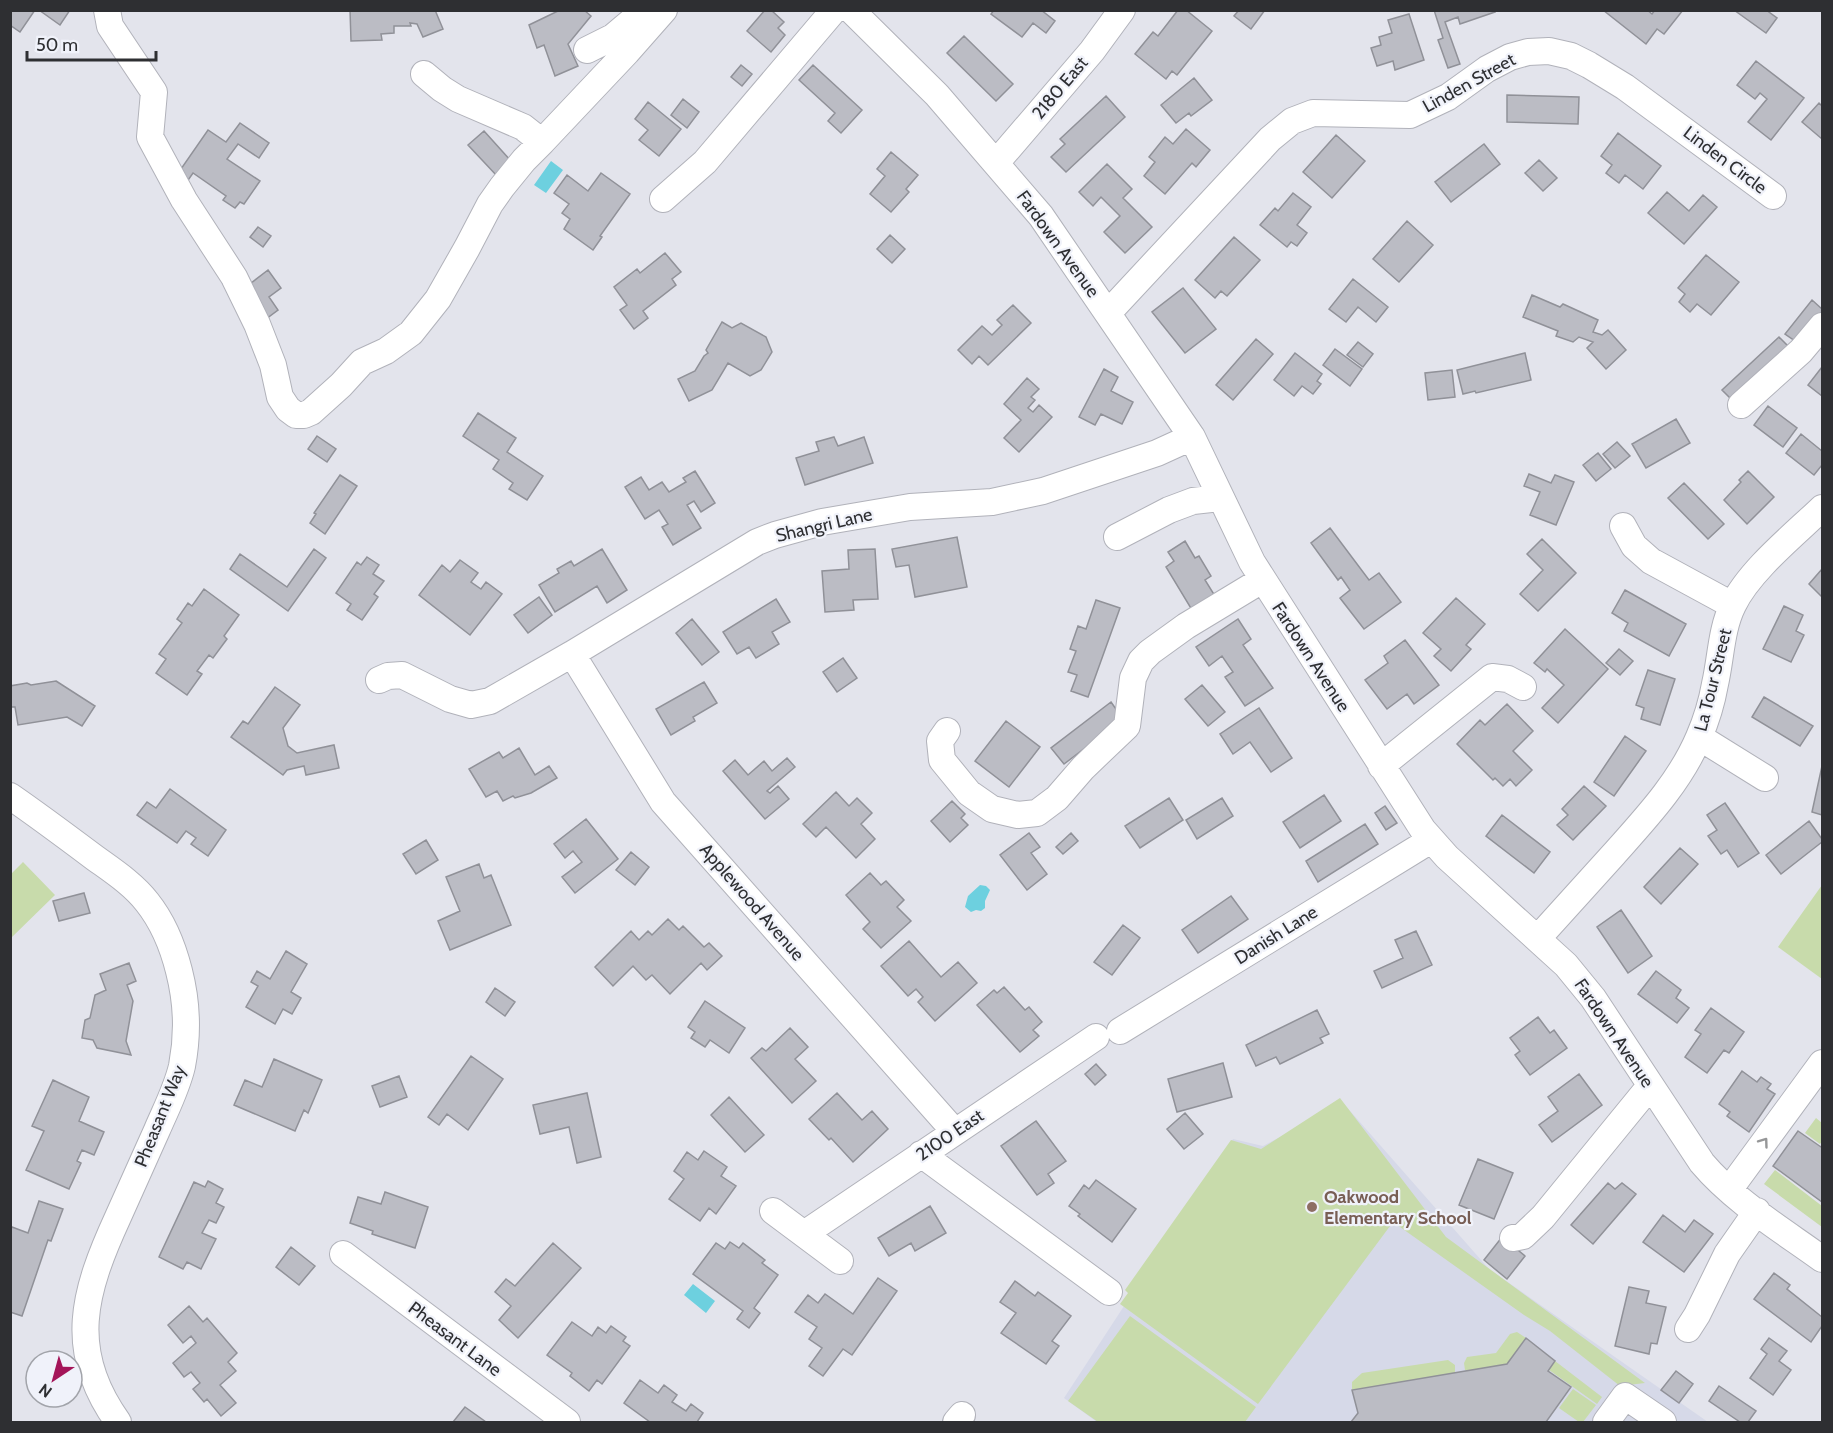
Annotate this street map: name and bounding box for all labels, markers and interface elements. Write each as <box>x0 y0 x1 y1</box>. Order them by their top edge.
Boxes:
scale bar <box>27 24 156 62</box>
text: 50 m <box>36 34 78 56</box>
street label: Linden Street <box>1419 49 1519 117</box>
street label: 2180 East <box>1027 52 1093 124</box>
street label: Linden Circle <box>1679 122 1771 198</box>
street label: Fardown Avenue <box>1012 186 1104 302</box>
street label: Shangri Lane <box>774 503 874 547</box>
street label: Fardown Avenue <box>1267 598 1355 716</box>
street label: La Tour Street <box>1690 626 1736 734</box>
street label: Applewood Avenue <box>695 839 809 965</box>
street label: Danish Lane <box>1230 901 1322 969</box>
street label: Fardown Avenue <box>1570 974 1658 1092</box>
street label: Pheasant Way <box>130 1062 190 1170</box>
street label: 2100 East <box>912 1104 988 1166</box>
one-way arrow <box>1756 1138 1767 1149</box>
place label: Oakwood Elementary School <box>1324 1186 1472 1229</box>
marker: Oakwood Elementary School <box>1305 1200 1319 1214</box>
street label: Pheasant Lane <box>404 1297 506 1381</box>
north arrow <box>24 1349 84 1409</box>
text: N <box>35 1380 56 1402</box>

